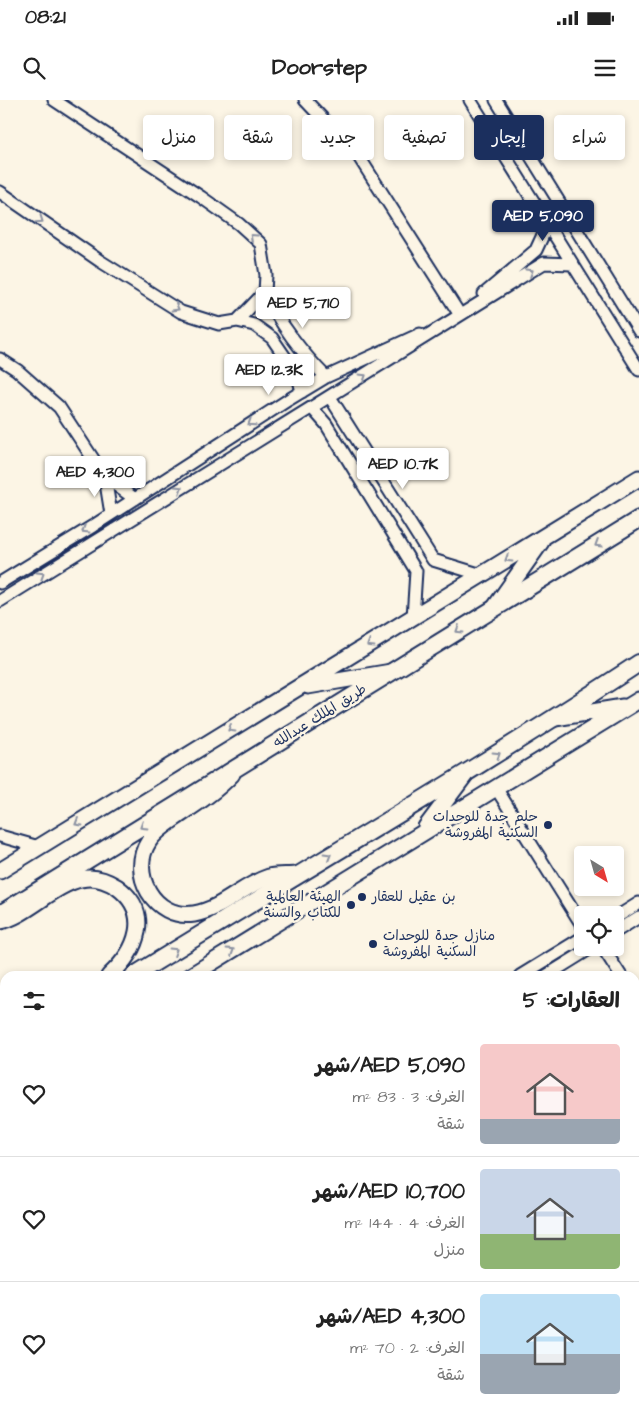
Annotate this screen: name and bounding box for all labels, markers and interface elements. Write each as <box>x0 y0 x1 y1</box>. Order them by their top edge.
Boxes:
text: 08:21 <box>25 4 66 31</box>
text: Doorstep <box>272 52 367 83</box>
icon: search <box>20 54 48 82</box>
icon: menu <box>591 54 619 82</box>
chip: منزل <box>143 115 214 160</box>
chip: شقة <box>224 115 292 160</box>
chip: جديد <box>302 115 374 160</box>
chip: تصفية <box>384 115 464 160</box>
chip: إيجار <box>474 115 544 160</box>
chip: شراء <box>554 115 625 160</box>
pin: AED 5,090 <box>486 200 600 242</box>
text: AED 5,090 <box>503 205 583 227</box>
one-way arrow <box>34 214 44 223</box>
one-way arrow <box>250 234 259 243</box>
one-way arrow <box>525 269 534 278</box>
pin: AED 5,710 <box>246 286 360 329</box>
text: AED 5,710 <box>267 292 339 314</box>
one-way arrow <box>171 302 180 312</box>
pin: AED 12.3K <box>212 354 326 396</box>
text: AED 12.3K <box>235 359 303 381</box>
one-way arrow <box>357 374 366 383</box>
one-way arrow <box>248 417 257 427</box>
pin: AED 10.7K <box>346 448 460 490</box>
text: AED 10.7K <box>368 453 438 475</box>
pin: AED 4,300 <box>38 456 152 498</box>
text: AED 4,300 <box>56 461 134 483</box>
one-way arrow <box>174 486 183 496</box>
one-way arrow <box>82 524 91 534</box>
one-way arrow <box>594 538 603 548</box>
one-way arrow <box>505 553 514 563</box>
one-way arrow <box>36 571 45 581</box>
one-way arrow <box>456 624 465 633</box>
one-way arrow <box>366 638 375 648</box>
street label: طريق الملك عبدالله <box>269 679 371 753</box>
one-way arrow <box>228 723 237 733</box>
one-way arrow <box>491 751 500 761</box>
place label: حلم جدة للوحدات السكنية المفروشة <box>433 807 538 843</box>
one-way arrow <box>74 817 83 827</box>
marker: حلم جدة للوحدات السكنية المفروشة <box>542 819 554 831</box>
one-way arrow <box>139 820 148 829</box>
north arrow <box>574 846 624 896</box>
map controls <box>574 846 624 956</box>
one-way arrow <box>322 853 331 863</box>
place label: الهيئة العالمية للكتاب والسنة <box>264 887 341 923</box>
place label: بن عقيل للعقار <box>371 887 455 907</box>
marker: بن عقيل للعقار <box>356 891 368 903</box>
marker: الهيئة العالمية للكتاب والسنة <box>345 899 357 911</box>
button: locate <box>574 906 624 956</box>
place label: منازل جدة للوحدات السكنية المفروشة <box>383 926 495 962</box>
marker: منازل جدة للوحدات السكنية المفروشة <box>367 938 379 950</box>
one-way arrow <box>169 947 178 957</box>
one-way arrow <box>226 947 235 957</box>
text: العقارات: 5 <box>523 986 620 1015</box>
icon: filters <box>20 987 48 1015</box>
text: AED 5,090/شهر <box>316 1051 465 1080</box>
icon: home <box>520 1064 580 1124</box>
icon: heart <box>20 1080 48 1108</box>
text: الغرف: 3 · 83 m² <box>352 1086 465 1108</box>
text: شقة <box>437 1113 465 1135</box>
text: AED 10,700/شهر <box>314 1177 465 1206</box>
icon: home <box>520 1189 580 1249</box>
icon: heart <box>20 1205 48 1233</box>
text: الغرف: 4 · 144 m² <box>344 1212 465 1234</box>
text: منزل <box>433 1239 465 1261</box>
text: AED 4,300/شهر <box>317 1302 465 1331</box>
icon: home <box>520 1314 580 1374</box>
icon: heart <box>20 1330 48 1358</box>
text: الغرف: 2 · 70 m² <box>350 1337 465 1359</box>
text: شقة <box>437 1364 465 1386</box>

